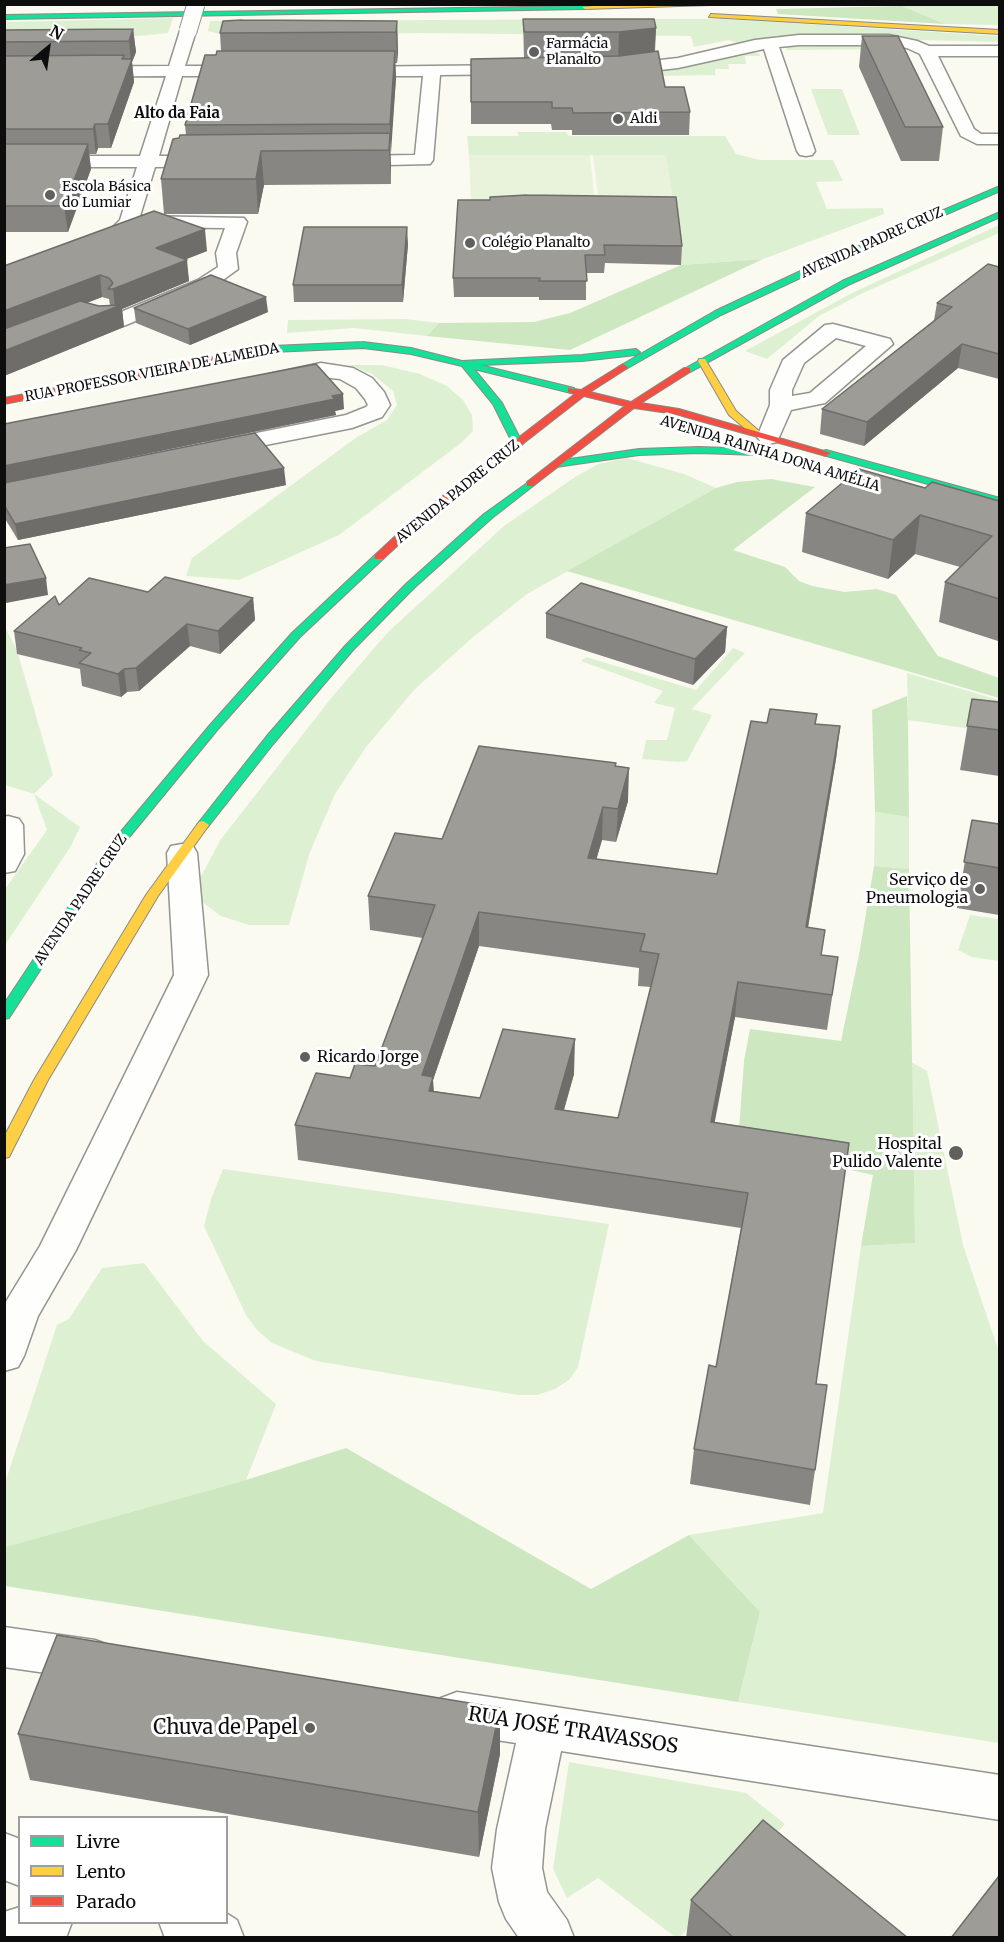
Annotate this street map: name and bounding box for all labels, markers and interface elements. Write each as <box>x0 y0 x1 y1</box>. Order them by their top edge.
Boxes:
north arrow <box>18 18 78 78</box>
text: N <box>46 20 67 44</box>
place label: Farmácia Planalto <box>546 36 608 68</box>
marker: Farmácia Planalto <box>527 45 541 59</box>
district label: Alto da Faia <box>134 105 220 123</box>
place label: Aldi <box>630 111 657 127</box>
marker: Aldi <box>611 112 625 126</box>
place label: Escola Básica do Lumiar <box>62 179 151 212</box>
marker: Escola Básica do Lumiar <box>43 188 57 202</box>
street label: AVENIDA PADRE CRUZ <box>798 204 946 282</box>
place label: Colégio Planalto <box>482 235 590 251</box>
marker: Colégio Planalto <box>463 236 477 250</box>
street label: RUA PROFESSOR VIEIRA DE ALMEIDA <box>23 340 281 406</box>
street label: AVENIDA RAINHA DONA AMÉLIA <box>658 413 882 495</box>
street label: AVENIDA PADRE CRUZ <box>393 437 523 547</box>
street label: AVENIDA PADRE CRUZ <box>31 831 131 969</box>
place label: Serviço de Pneumologia <box>866 870 968 908</box>
marker: Serviço de Pneumologia <box>973 882 987 896</box>
place label: Ricardo Jorge <box>317 1047 419 1067</box>
marker: Ricardo Jorge <box>298 1050 312 1064</box>
place label: Hospital Pulido Valente <box>832 1134 942 1172</box>
marker: Hospital Pulido Valente <box>947 1144 965 1162</box>
street label: RUA JOSÉ TRAVASSOS <box>466 1703 680 1759</box>
place label: Chuva de Papel <box>153 1716 298 1740</box>
marker: Chuva de Papel <box>303 1721 317 1735</box>
legend <box>18 1816 228 1924</box>
text: Livre <box>76 1830 120 1853</box>
text: Lento <box>76 1860 126 1883</box>
text: Parado <box>76 1890 136 1913</box>

